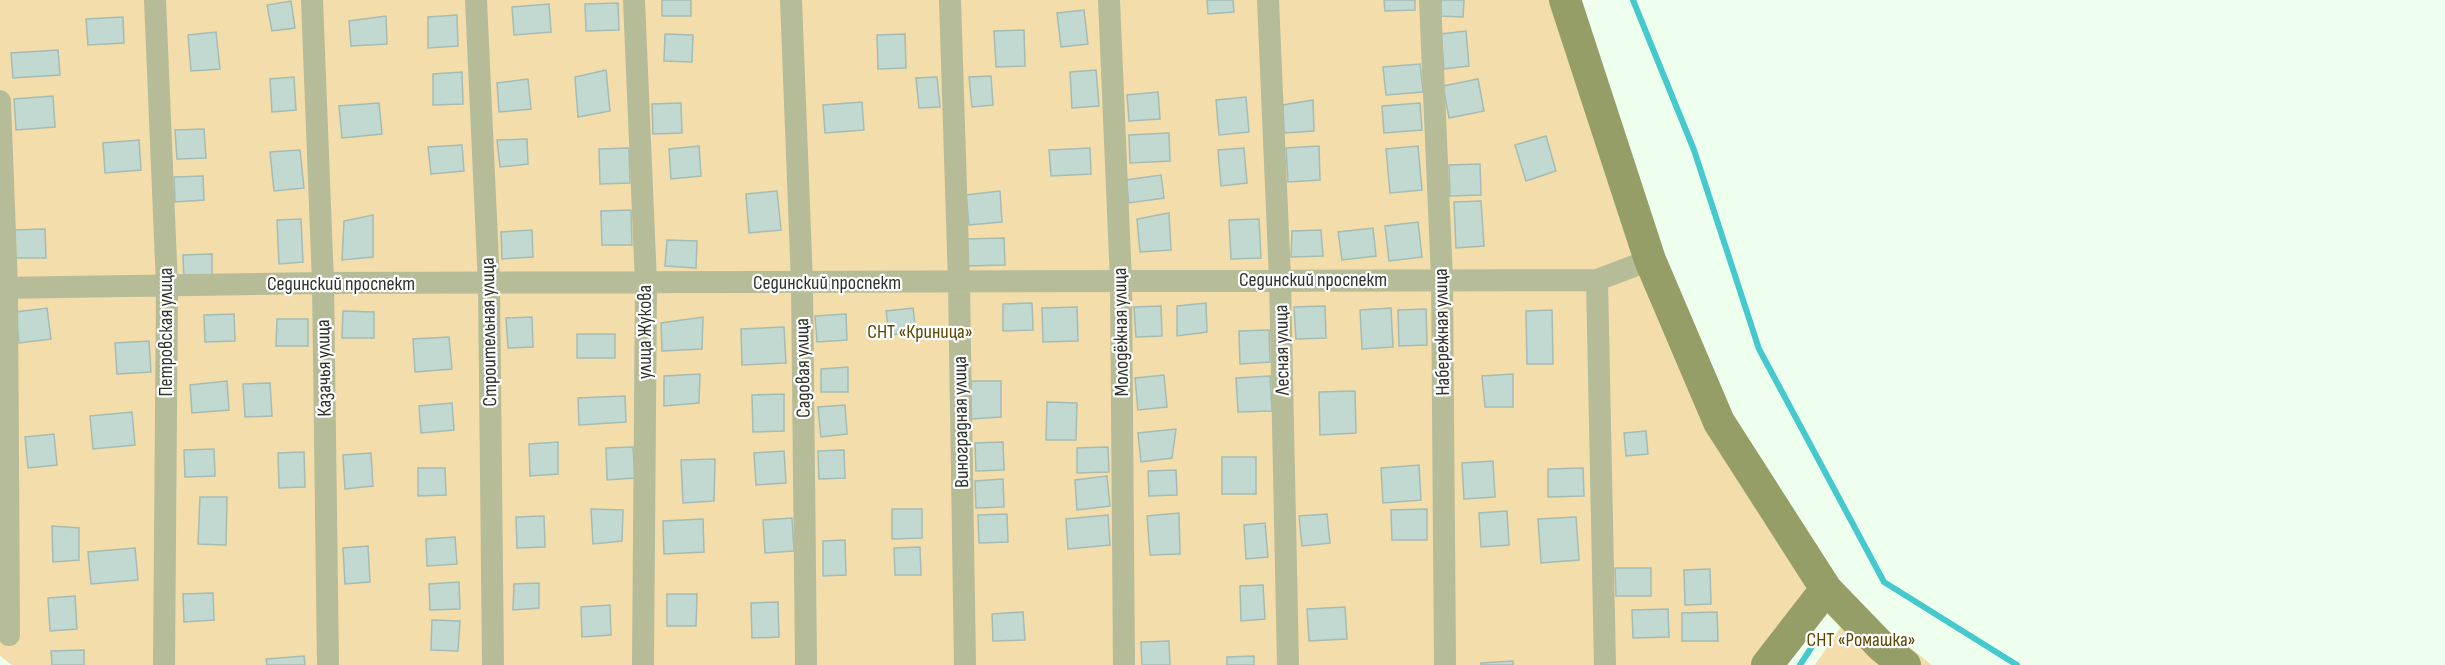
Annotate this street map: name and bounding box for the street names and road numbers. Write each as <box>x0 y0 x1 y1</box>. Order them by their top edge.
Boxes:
street label: Строительная улица <box>476 257 502 407</box>
street label: Петровская улица <box>154 267 178 397</box>
street label: Молодёжная улица <box>1108 267 1134 397</box>
street label: Сединский проспект <box>1239 268 1387 292</box>
street label: Набережная улица <box>1429 268 1455 396</box>
street label: Сединский проспект <box>753 271 901 295</box>
street label: Сединский проспект <box>267 272 415 296</box>
street label: улица Жукова <box>633 285 657 379</box>
street label: Лесная улица <box>1269 304 1295 397</box>
street label: Садовая улица <box>790 318 816 418</box>
street label: Казачья улица <box>311 319 337 417</box>
street label: Виноградная улица <box>948 356 974 488</box>

